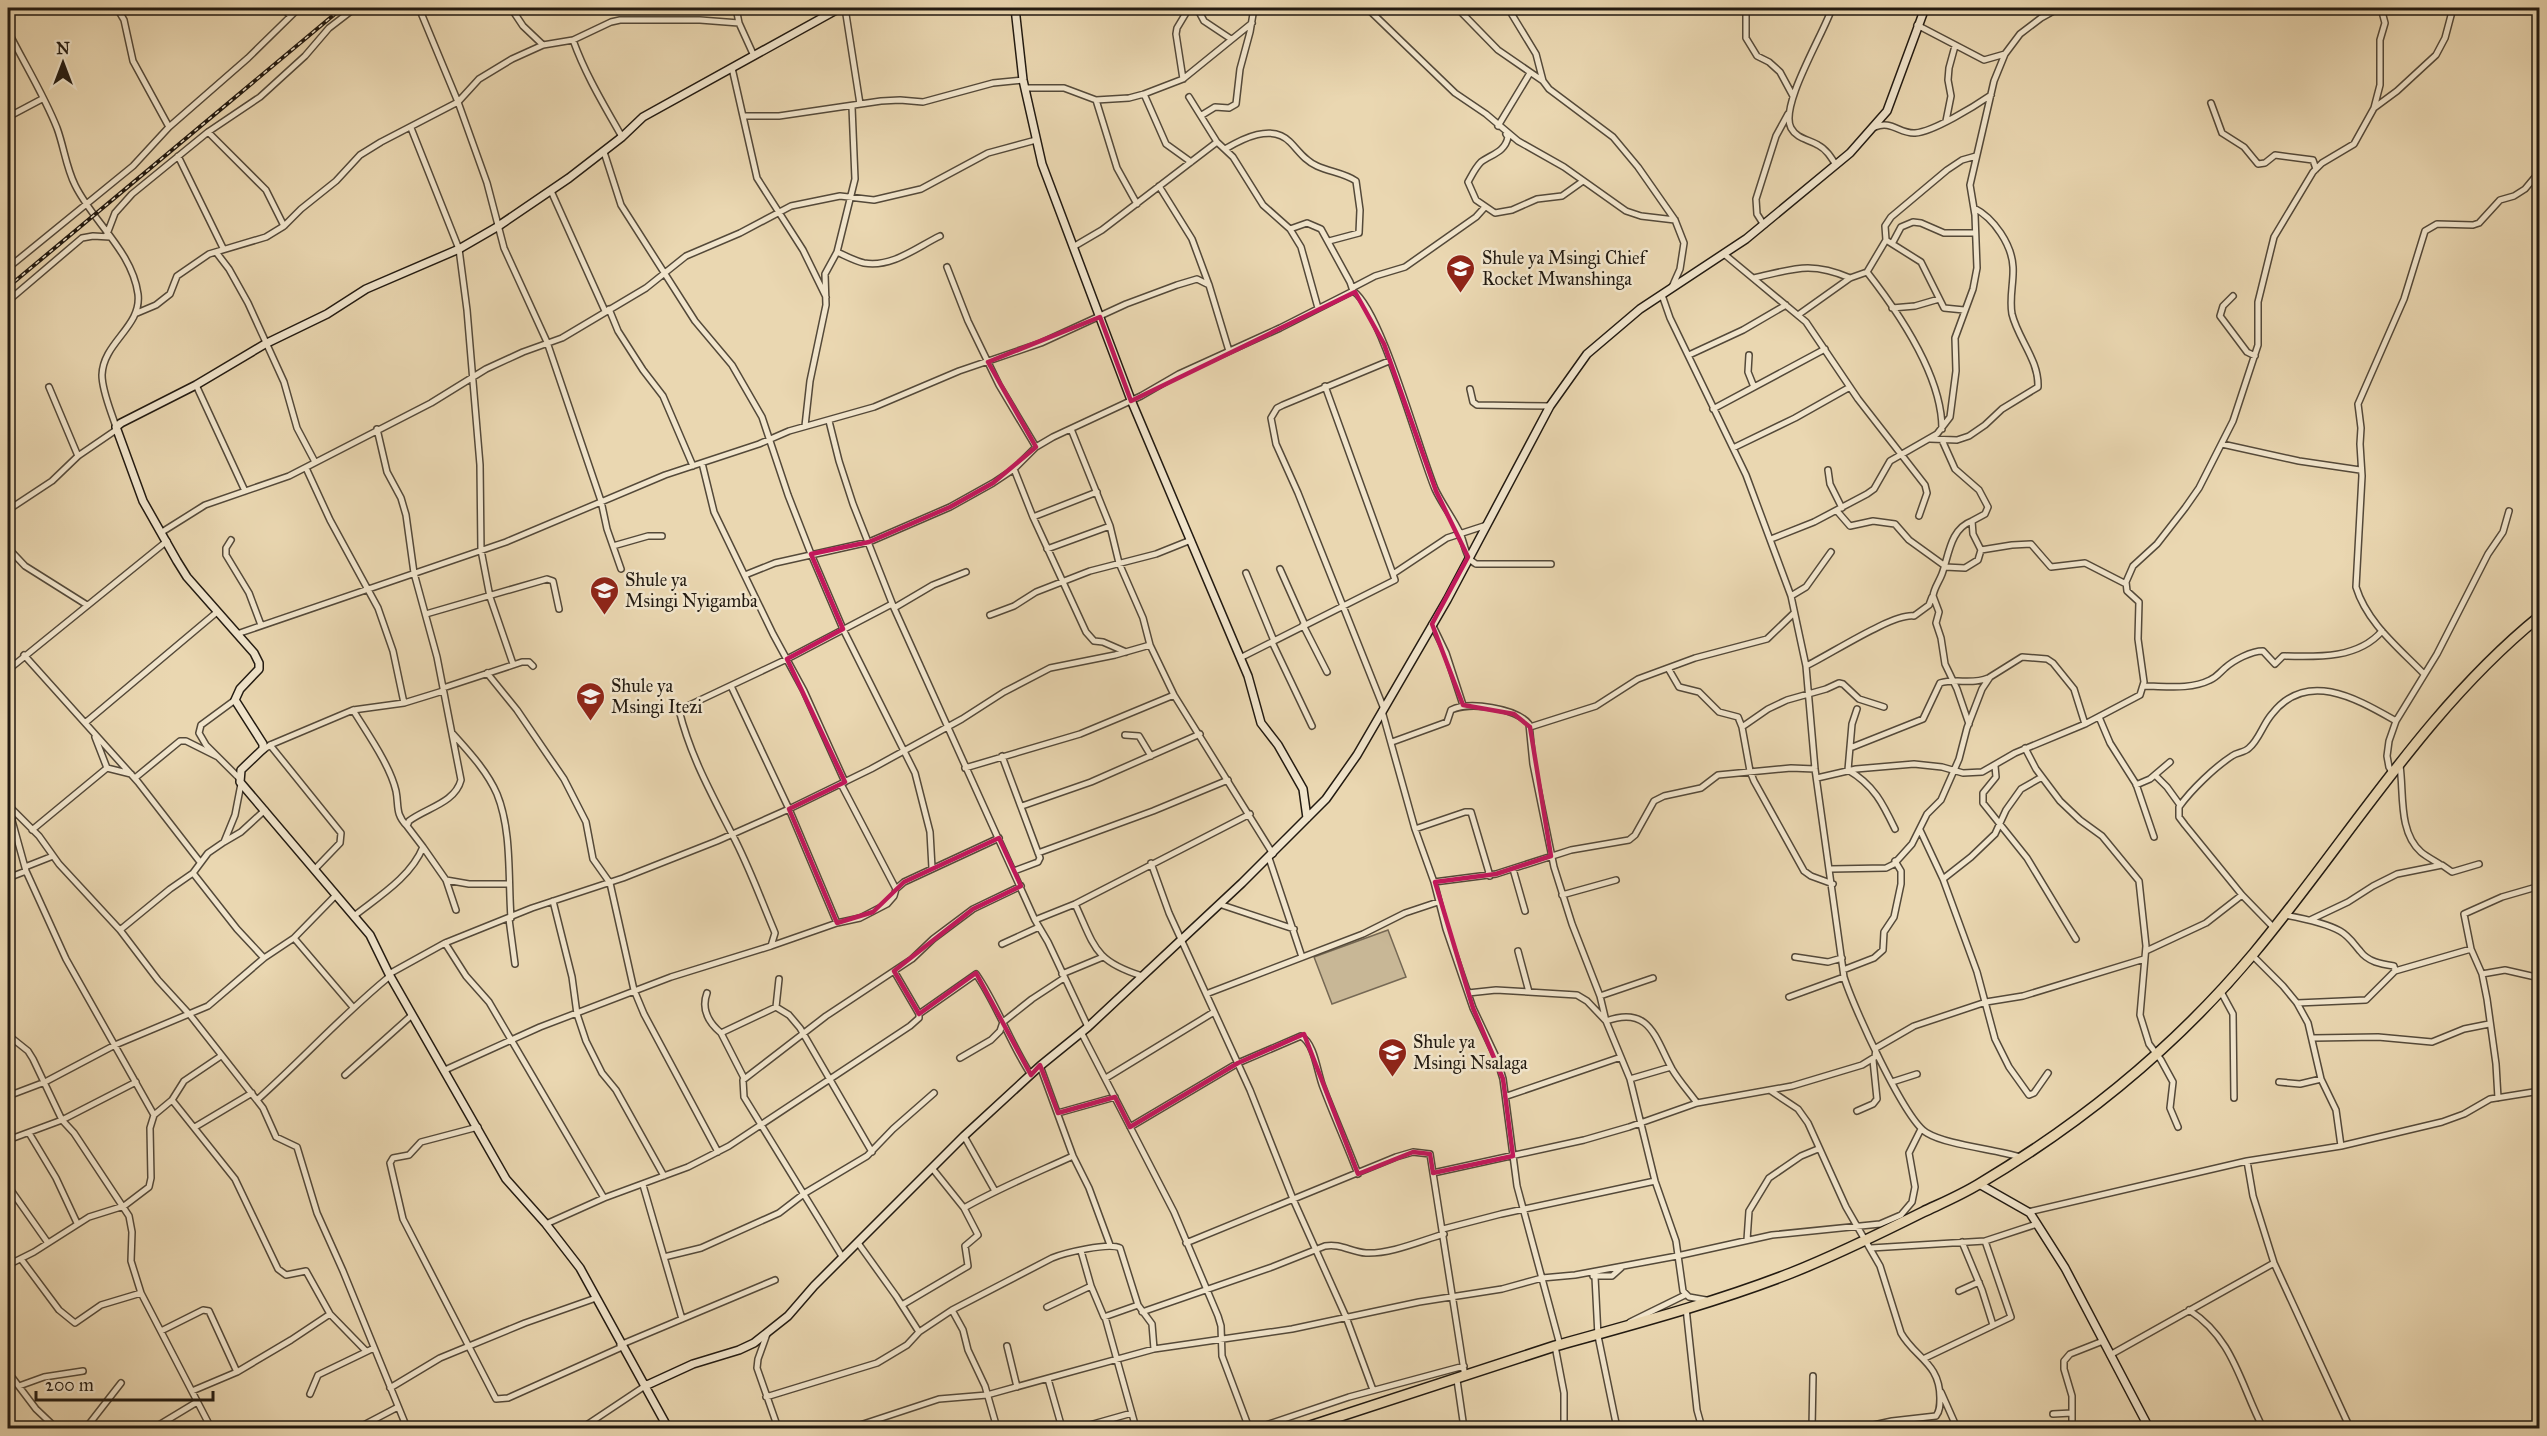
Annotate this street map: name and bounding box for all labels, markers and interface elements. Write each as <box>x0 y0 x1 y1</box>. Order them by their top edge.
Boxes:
north arrow <box>33 33 93 93</box>
text: N <box>56 39 70 58</box>
place label: Shule ya Msingi Chief Rocket Mwanshinga <box>1482 247 1649 291</box>
school or university icon: Shule ya Msingi Chief Rocket Mwanshinga <box>1445 252 1477 294</box>
place label: Shule ya Msingi Nyigamba <box>625 569 758 613</box>
school or university icon: Shule ya Msingi Nyigamba <box>588 574 620 616</box>
place label: Shule ya Msingi Itezi <box>611 675 703 719</box>
school or university icon: Shule ya Msingi Itezi <box>574 680 606 722</box>
place label: Shule ya Msingi Nsalaga <box>1413 1031 1528 1075</box>
school or university icon: Shule ya Msingi Nsalaga <box>1376 1036 1408 1078</box>
scale bar <box>36 1364 213 1402</box>
text: 200 m <box>45 1374 94 1396</box>

